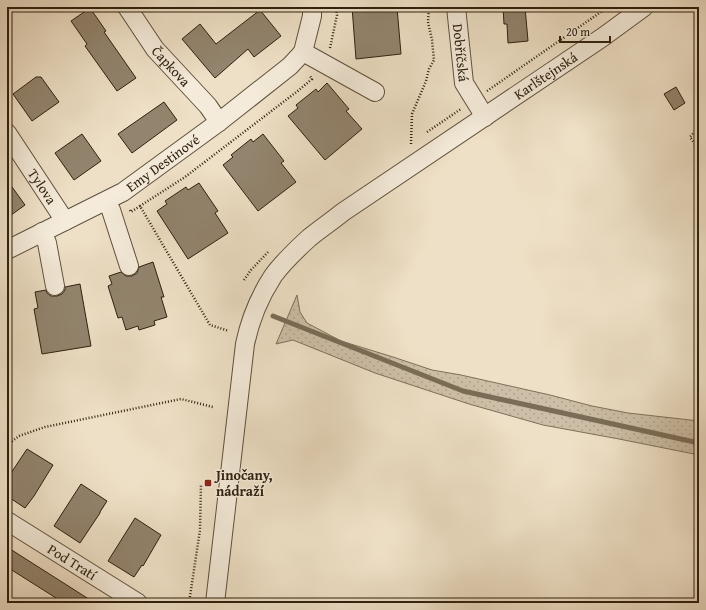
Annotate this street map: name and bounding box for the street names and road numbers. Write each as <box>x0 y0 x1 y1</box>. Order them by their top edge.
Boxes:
street label: Dobříčská <box>448 23 474 83</box>
street label: Čapkova <box>147 42 195 91</box>
street label: Karlštejnská <box>510 47 582 104</box>
street label: Emy Destinové <box>122 129 204 197</box>
street label: Tylova <box>23 165 62 209</box>
street label: Pod Tratí <box>44 539 101 585</box>

